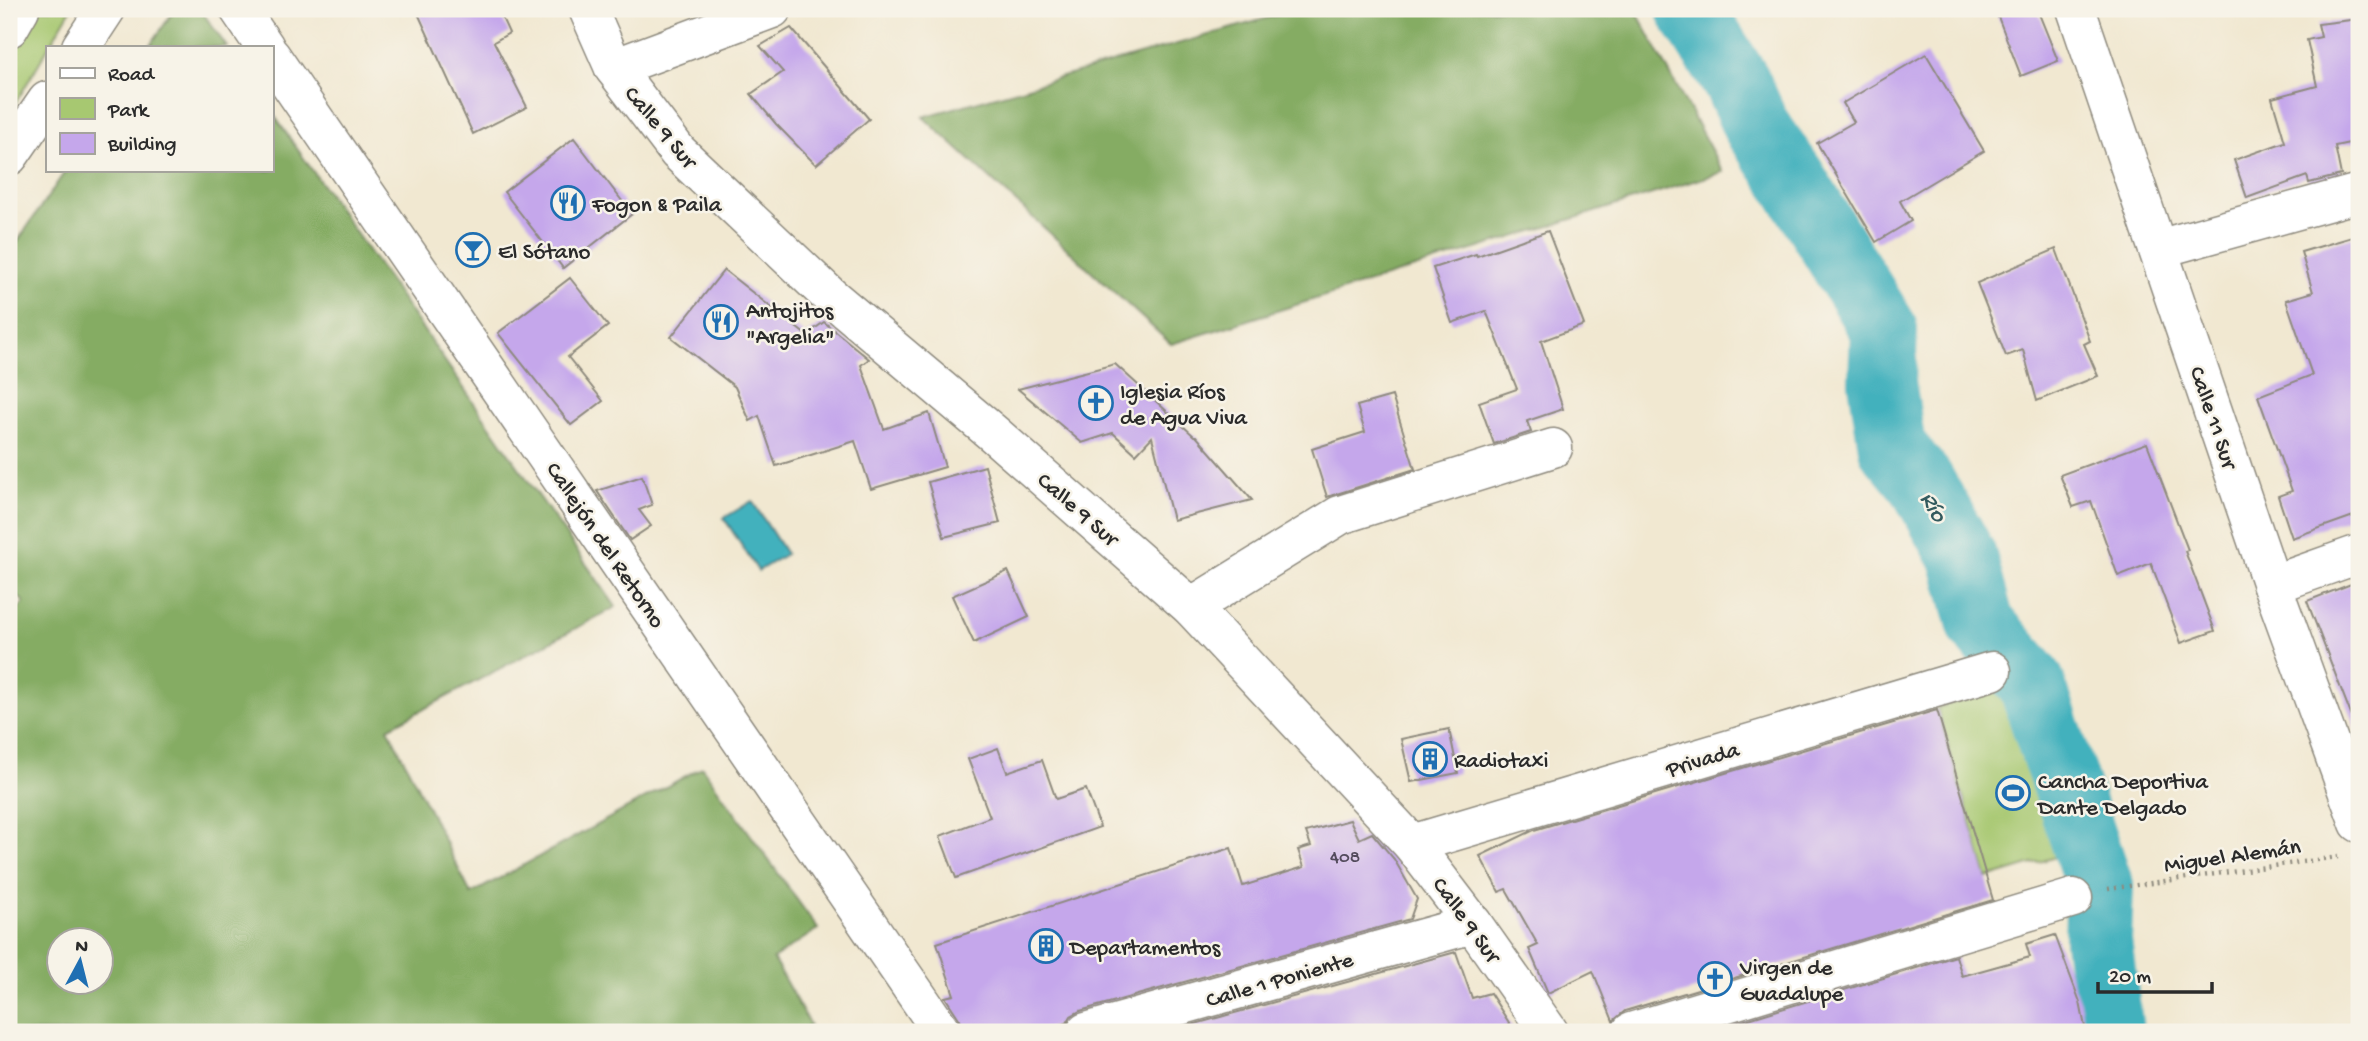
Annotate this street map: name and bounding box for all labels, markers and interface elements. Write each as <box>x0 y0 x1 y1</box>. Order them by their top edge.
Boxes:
legend <box>46 46 273 172</box>
text: Road <box>108 64 156 89</box>
street label: Calle 9 Sur <box>617 82 703 176</box>
text: Park <box>107 100 151 125</box>
text: Building <box>107 134 177 159</box>
restaurant icon: Fogon & Paila <box>549 184 587 222</box>
place label: Fogon & Paila <box>591 193 723 220</box>
bar icon: El Sótano <box>454 231 492 269</box>
place label: El Sótano <box>498 240 591 267</box>
place label: Antojitos "Argelia" <box>746 299 835 352</box>
restaurant icon: Antojitos "Argelia" <box>702 303 740 341</box>
street label: Calle 11 Sur <box>2182 363 2242 475</box>
place label: Iglesia Ríos de Agua Viva <box>1120 380 1248 433</box>
church icon: Iglesia Ríos de Agua Viva <box>1077 384 1115 422</box>
street label: Callejón del Retorno <box>539 458 670 634</box>
street label: Calle 9 Sur <box>1030 468 1124 555</box>
water label: Río <box>1912 487 1953 529</box>
street label: Privada <box>1662 737 1744 786</box>
building icon: Radiotaxi <box>1411 740 1449 778</box>
place label: Radiotaxi <box>1454 749 1548 776</box>
place label: Cancha Deportiva Dante Delgado <box>2036 770 2209 823</box>
sports icon: Cancha Deportiva Dante Delgado <box>1994 774 2032 812</box>
street label: Miguel Alemán <box>2162 835 2303 880</box>
house number: 408 <box>1330 847 1360 870</box>
street label: Calle 9 Sur <box>1425 873 1506 971</box>
north arrow <box>46 926 116 996</box>
building icon: Departamentos <box>1027 927 1065 965</box>
text: N <box>74 935 89 960</box>
place label: Departamentos <box>1068 936 1221 963</box>
street label: Calle 1 Poniente <box>1203 947 1358 1015</box>
scale bar <box>2098 950 2212 994</box>
place label: Virgen de Guadalupe <box>1739 956 1844 1009</box>
church icon: Virgen de Guadalupe <box>1696 960 1734 998</box>
text: 20 m <box>2109 966 2151 991</box>

